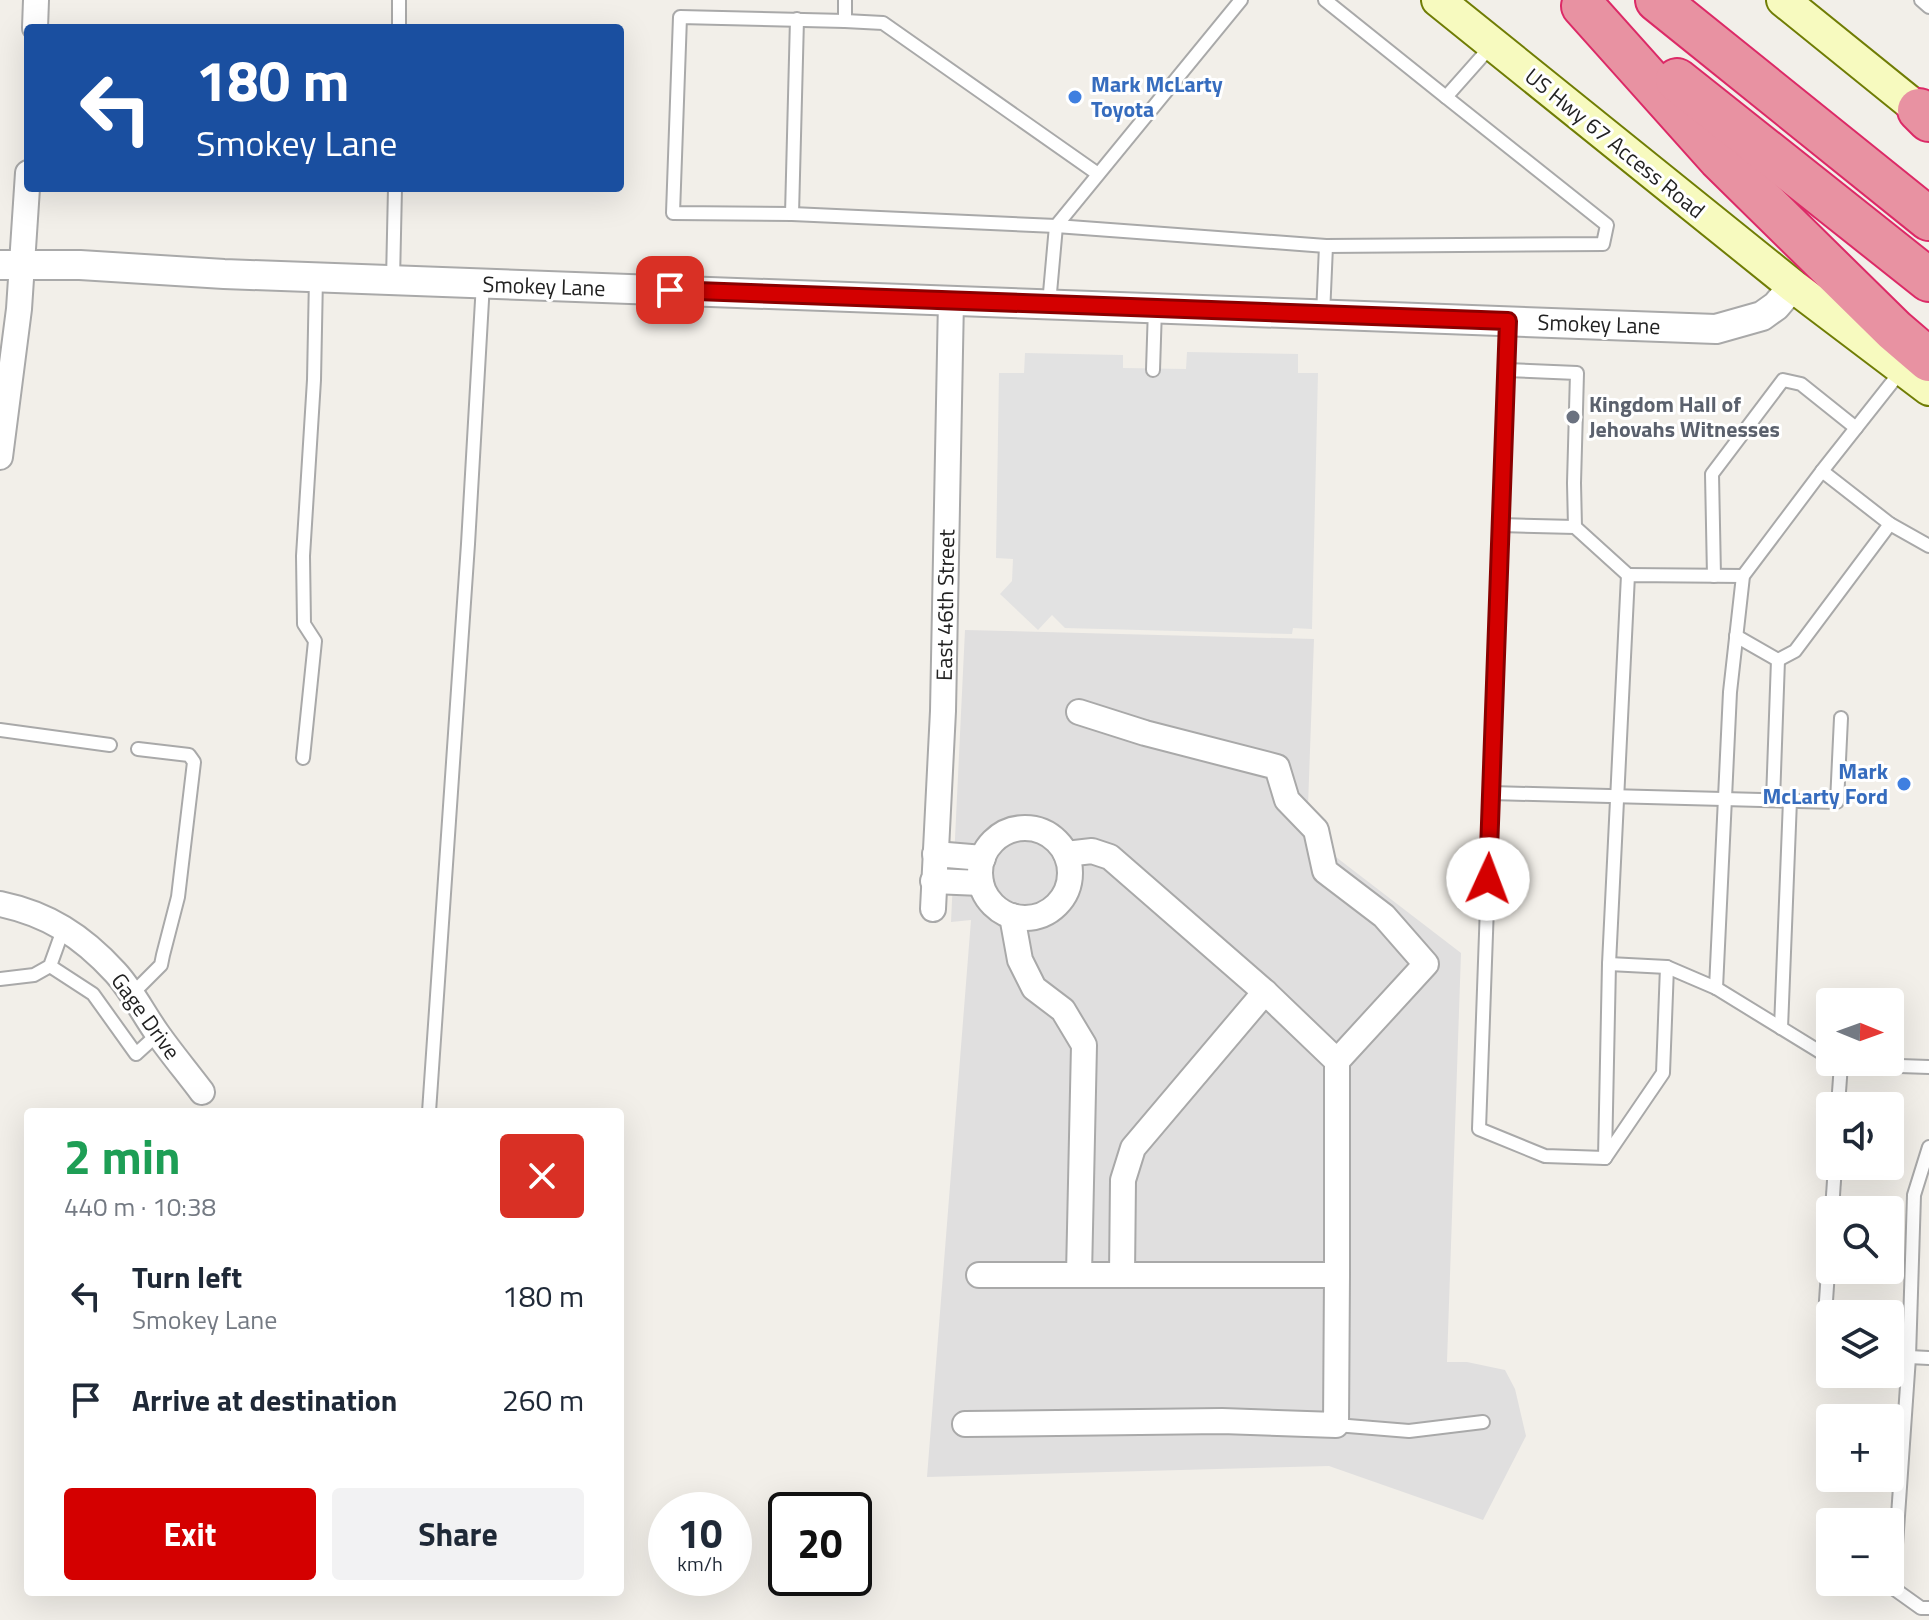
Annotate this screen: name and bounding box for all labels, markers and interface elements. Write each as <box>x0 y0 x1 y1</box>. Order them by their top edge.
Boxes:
text: 180 m <box>196 38 349 123</box>
icon: left <box>64 56 168 160</box>
street label: US Hwy 67 Access Road <box>1517 59 1713 227</box>
place label: Mark McLarty Toyota <box>1091 67 1223 126</box>
marker: Mark McLarty Toyota <box>1066 88 1084 106</box>
text: Smokey Lane <box>196 115 397 170</box>
pin <box>636 256 704 324</box>
street label: Smokey Lane <box>482 267 606 305</box>
icon: arrive <box>648 268 692 312</box>
street label: Smokey Lane <box>1537 305 1661 343</box>
place label: Kingdom Hall of Jehovahs Witnesses <box>1589 387 1780 446</box>
marker: Kingdom Hall of Jehovahs Witnesses <box>1564 408 1582 426</box>
street label: East 46th Street <box>927 529 963 681</box>
place label: Mark McLarty Ford <box>1763 754 1889 813</box>
marker: Mark McLarty Ford <box>1895 775 1913 793</box>
position arrow <box>1446 837 1530 921</box>
street label: Gage Drive <box>103 966 189 1066</box>
north arrow <box>1816 988 1904 1076</box>
map controls <box>1816 988 1904 1596</box>
button: sound <box>1816 1092 1904 1180</box>
text: 2 min <box>64 1120 181 1193</box>
button: close <box>500 1134 584 1218</box>
text: 440 m · 10:38 <box>64 1187 216 1226</box>
button: search <box>1816 1196 1904 1284</box>
text: Turn left <box>132 1254 242 1300</box>
text: 180 m <box>502 1273 584 1319</box>
icon: left <box>64 1274 108 1318</box>
text: Smokey Lane <box>132 1300 277 1339</box>
button: layers <box>1816 1300 1904 1388</box>
text: Arrive at destination <box>132 1377 397 1423</box>
text: 260 m <box>502 1377 584 1423</box>
icon: arrive <box>64 1378 108 1422</box>
button: + <box>1816 1404 1904 1492</box>
button: Exit <box>64 1488 316 1580</box>
button: Share <box>332 1488 584 1580</box>
speed limit sign: 20 <box>768 1492 872 1596</box>
text: 10 <box>678 1503 722 1564</box>
button: − <box>1816 1508 1904 1596</box>
text: km/h <box>677 1548 723 1579</box>

